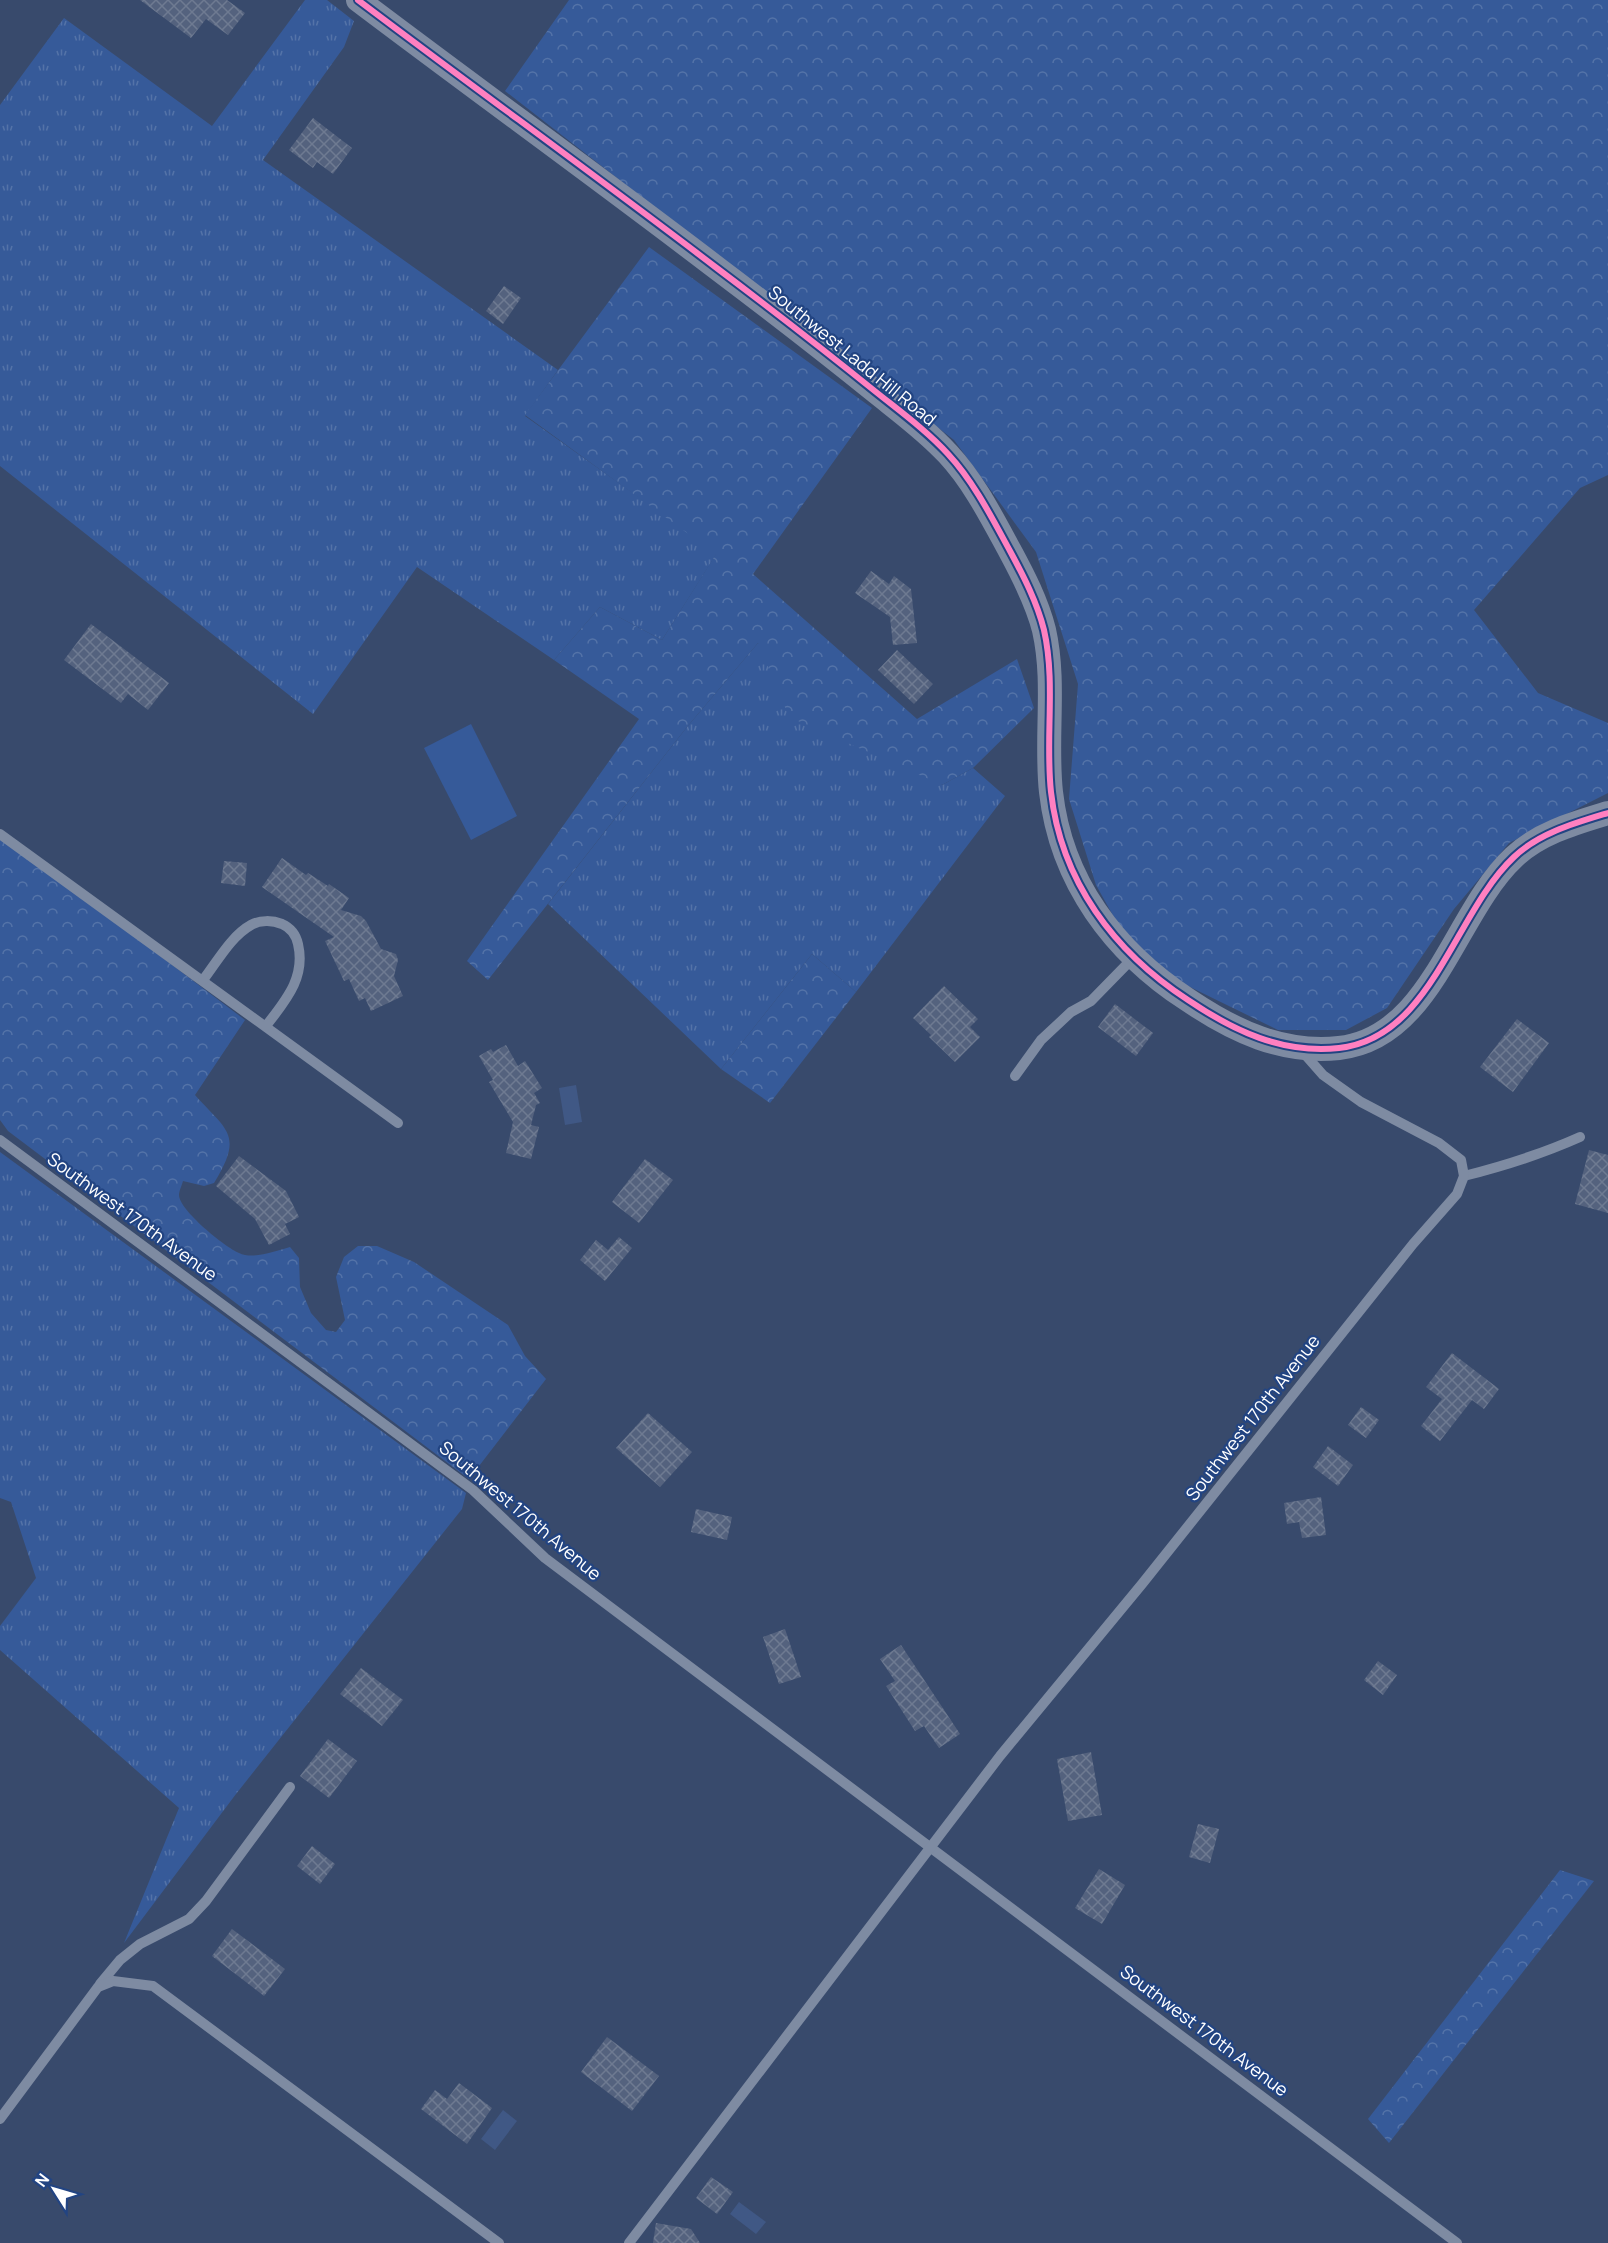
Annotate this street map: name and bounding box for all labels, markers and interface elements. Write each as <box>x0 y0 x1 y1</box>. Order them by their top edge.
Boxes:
street label: Southwest Ladd Hill Road <box>764 280 942 431</box>
street label: Southwest 170th Avenue <box>43 1146 222 1286</box>
street label: Southwest 170th Avenue <box>1180 1329 1325 1505</box>
street label: Southwest 170th Avenue <box>435 1435 607 1585</box>
street label: Southwest 170th Avenue <box>1116 1959 1294 2101</box>
north arrow <box>24 2159 84 2219</box>
text: N <box>30 2169 54 2191</box>

